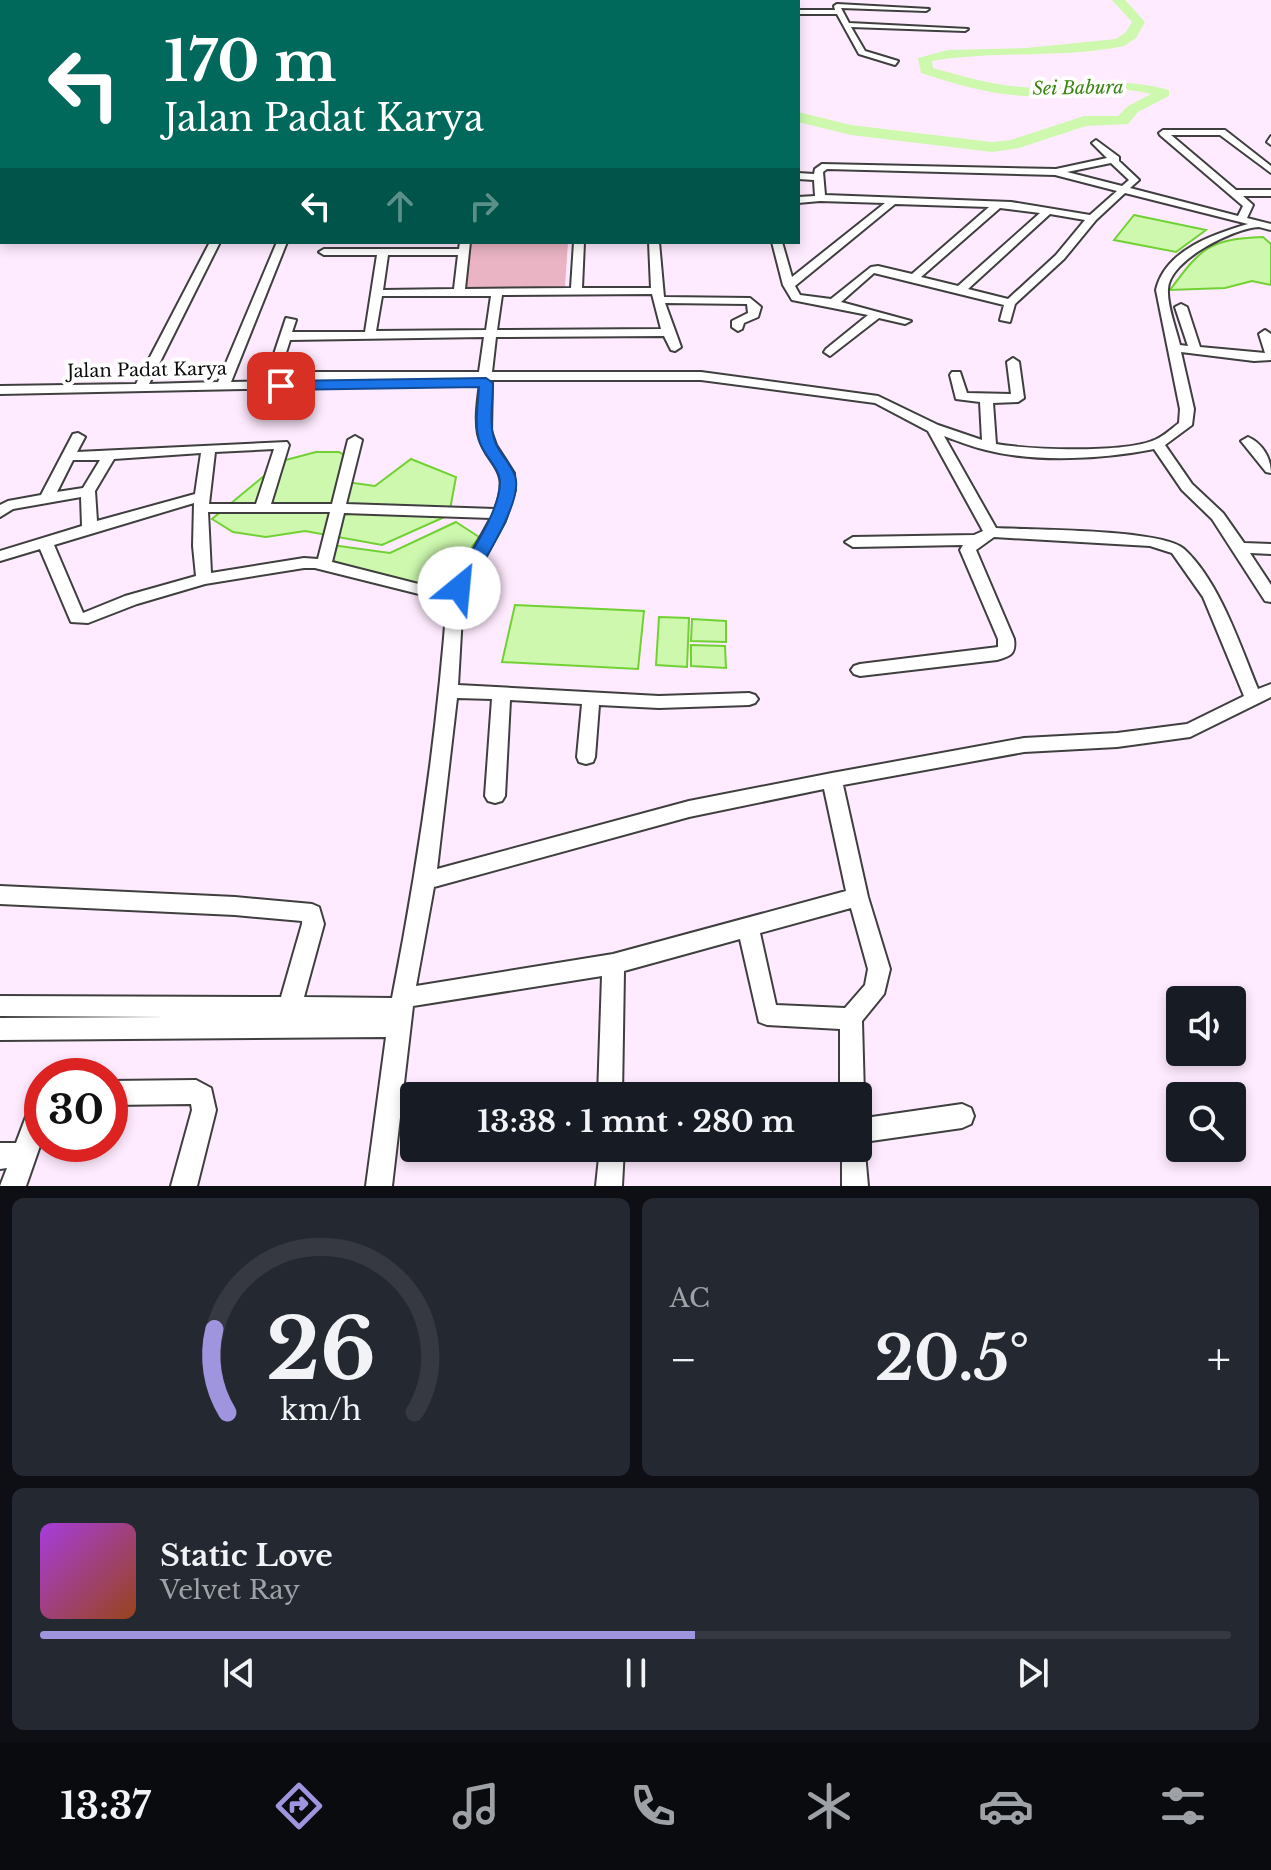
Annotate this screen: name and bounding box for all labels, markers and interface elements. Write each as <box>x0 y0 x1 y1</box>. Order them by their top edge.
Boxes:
text: 170 m <box>164 27 336 96</box>
icon: left <box>32 32 136 136</box>
water label: Sei Babura <box>1032 76 1124 100</box>
text: Jalan Padat Karya <box>164 96 484 141</box>
icon: left <box>294 184 338 228</box>
icon: ahead <box>378 184 422 228</box>
icon: right <box>462 184 506 228</box>
pin <box>247 352 315 420</box>
street label: Jalan Padat Karya <box>65 358 227 382</box>
icon: arrive <box>259 364 303 408</box>
position arrow <box>417 546 501 630</box>
map controls <box>1166 986 1246 1162</box>
button: sound <box>1166 986 1246 1066</box>
speed limit sign: 30 <box>24 1058 128 1162</box>
button: search <box>1166 1082 1246 1162</box>
text: 13:38 · 1 mnt · 280 m <box>477 1103 795 1140</box>
text: AC <box>670 1282 710 1314</box>
text: 26 <box>266 1298 376 1401</box>
text: 20.5° <box>875 1322 1029 1396</box>
text: − <box>670 1332 697 1387</box>
text: + <box>1207 1332 1231 1387</box>
text: km/h <box>280 1392 361 1428</box>
text: Static Love <box>160 1537 333 1574</box>
text: Velvet Ray <box>160 1574 300 1606</box>
icon: previous <box>217 1651 261 1695</box>
icon: pause <box>614 1651 658 1695</box>
icon: next <box>1011 1651 1055 1695</box>
icon: directions <box>271 1778 327 1834</box>
icon: music <box>448 1778 504 1834</box>
icon: phone <box>625 1778 681 1834</box>
icon: climate <box>801 1778 857 1834</box>
icon: car <box>978 1778 1034 1834</box>
icon: filters <box>1155 1778 1211 1834</box>
text: 13:37 <box>60 1784 151 1829</box>

